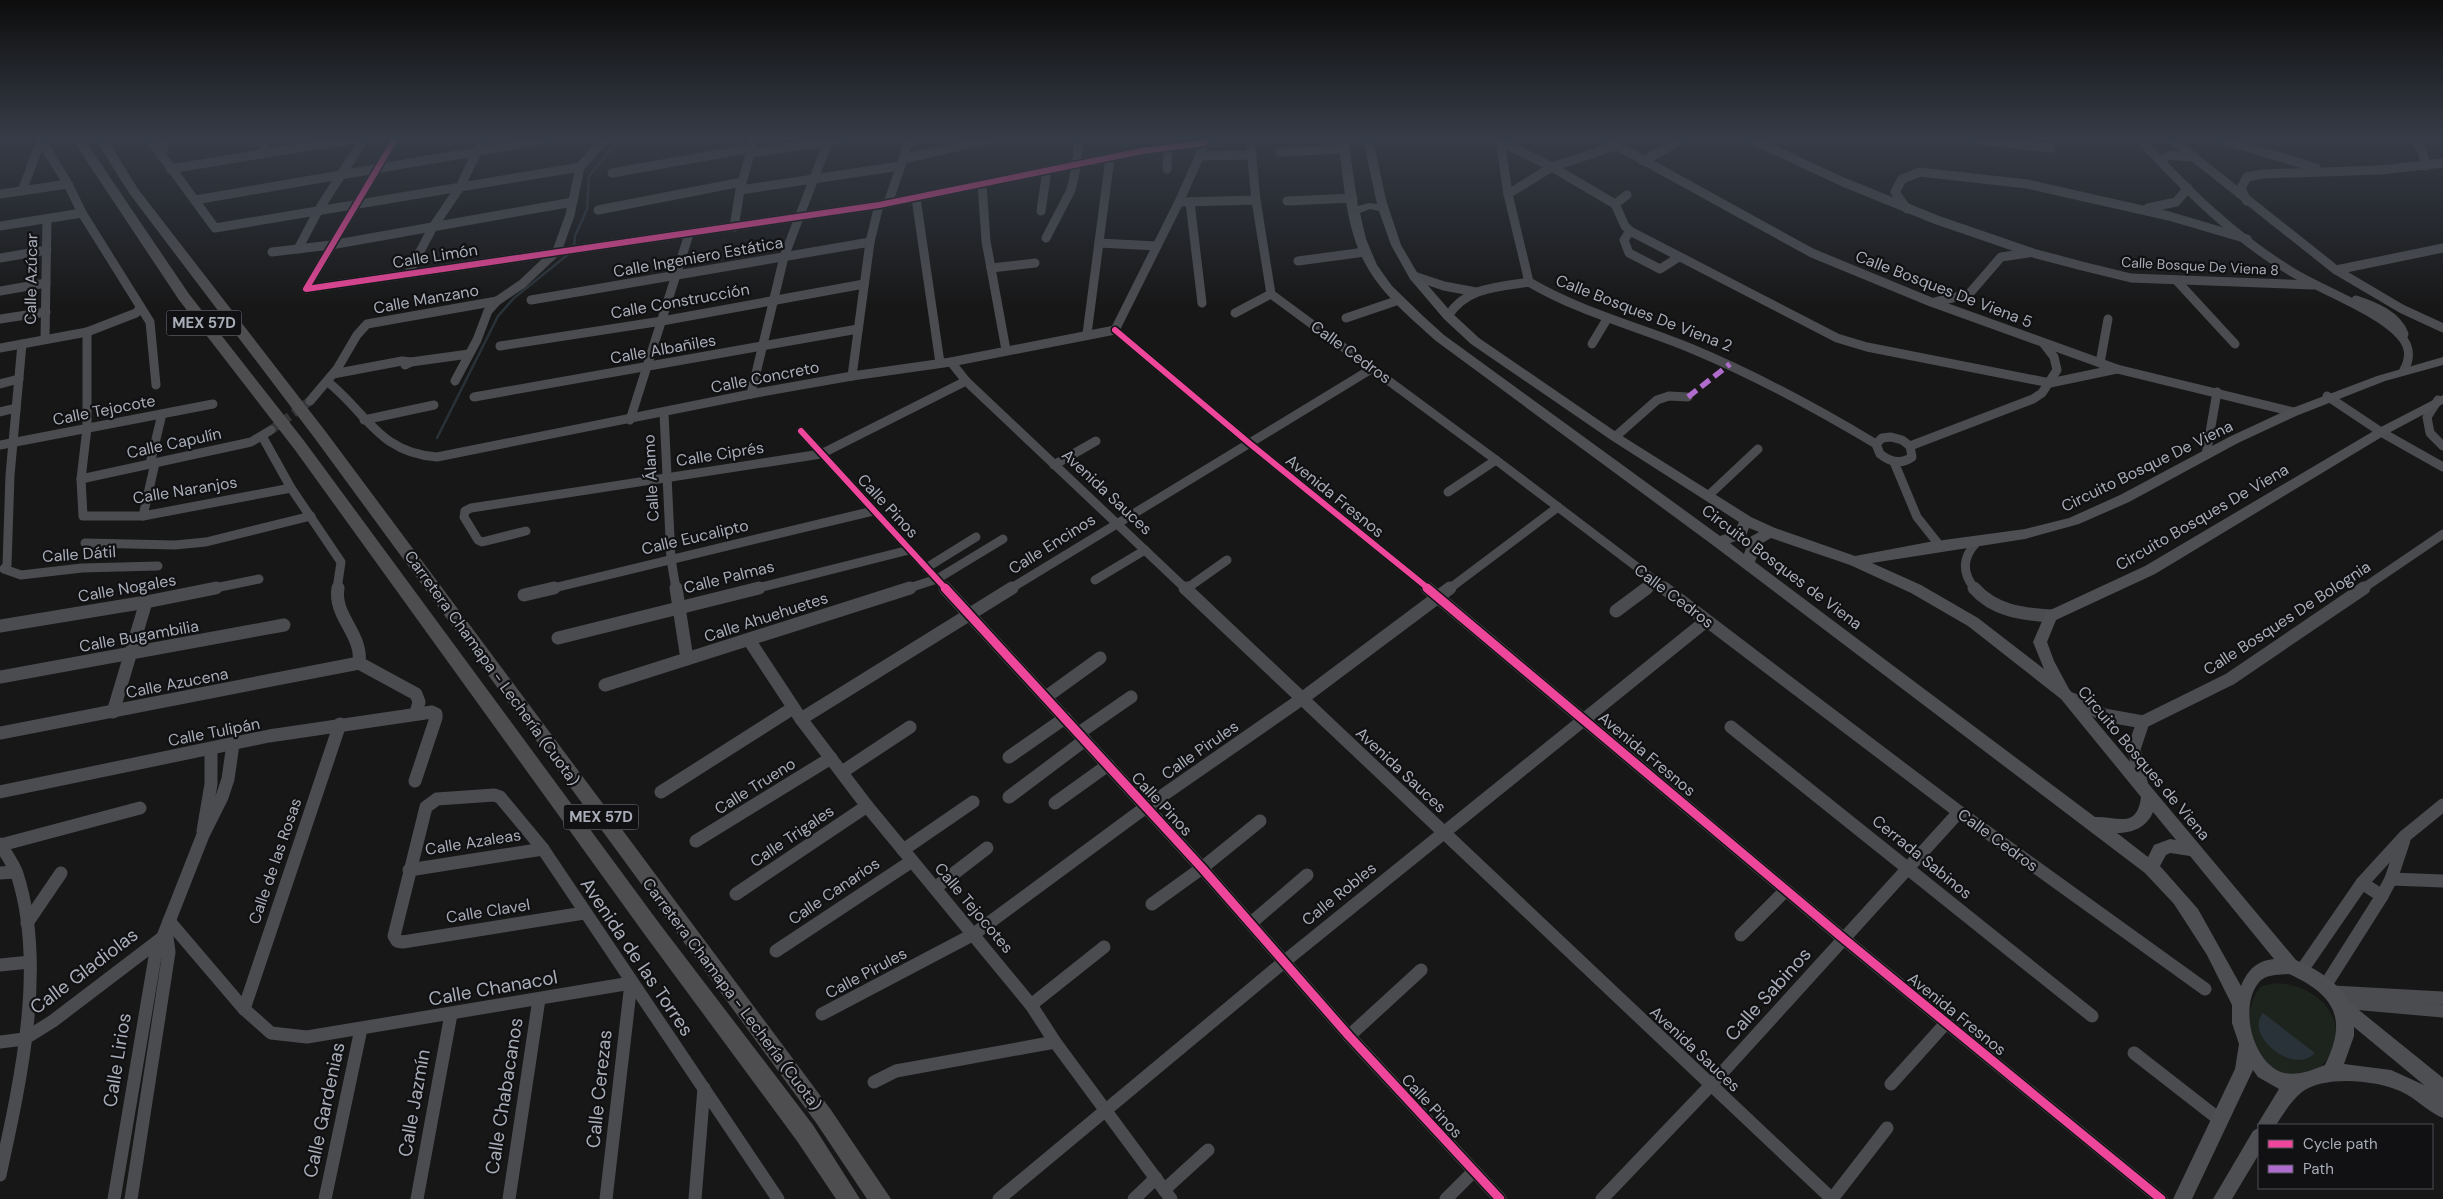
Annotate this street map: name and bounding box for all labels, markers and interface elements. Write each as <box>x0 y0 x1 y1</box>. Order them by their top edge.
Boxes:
street label: Calle Ingeniero Estática <box>611 232 785 282</box>
street label: Calle Azúcar <box>20 233 42 325</box>
street label: Calle Limón <box>391 239 479 273</box>
street label: Calle Bosques De Viena 5 <box>1852 245 2036 333</box>
street label: Calle Bosque De Viena 8 <box>2121 253 2279 279</box>
street label: Calle Bosques De Viena 2 <box>1553 270 1735 356</box>
street label: Calle Construcción <box>609 278 751 324</box>
street label: Calle Manzano <box>372 279 480 319</box>
road number: MEX 57D <box>166 310 242 336</box>
street label: Calle Cedros <box>1307 316 1395 388</box>
street label: Calle Albañiles <box>608 329 718 369</box>
street label: Calle Concreto <box>709 356 821 398</box>
street label: Calle Tejocote <box>51 390 157 430</box>
street label: Circuito Bosque De Viena <box>2058 415 2236 517</box>
street label: Calle Capulín <box>125 423 223 463</box>
street label: Calle Álamo <box>638 434 664 522</box>
street label: Calle Ciprés <box>675 437 765 471</box>
street label: Avenida Sauces <box>1057 445 1157 539</box>
street label: Avenida Fresnos <box>1281 450 1389 542</box>
street label: Circuito Bosques De Viena <box>2112 459 2292 575</box>
street label: Calle Pinos <box>853 469 923 543</box>
street label: Calle Naranjos <box>131 471 239 509</box>
street label: Circuito Bosques de Viena <box>1698 500 1866 634</box>
street label: Calle Encinos <box>1005 509 1099 579</box>
street label: Calle Eucalipto <box>639 514 751 560</box>
street label: Calle Dátil <box>41 541 117 567</box>
street label: Carretera Chamapa - Lechería (Cuota) <box>400 546 584 790</box>
street label: Calle Palmas <box>681 556 777 598</box>
street label: Calle Bosques De Bolognia <box>2199 556 2375 680</box>
street label: Calle Cedros <box>1630 559 1718 633</box>
street label: Calle Nogales <box>76 569 178 607</box>
street label: Calle Ahuehuetes <box>701 587 831 647</box>
street label: Calle Bugambilia <box>77 615 201 657</box>
street label: Calle Azucena <box>124 663 230 703</box>
street label: Circuito Bosques de Viena <box>2073 681 2215 845</box>
street label: Avenida Fresnos <box>1594 707 1700 801</box>
street label: Calle Tulipán <box>166 713 262 751</box>
street label: Calle Pirules <box>1157 716 1243 784</box>
street label: Avenida Sauces <box>1351 723 1451 817</box>
street label: Calle Trueno <box>711 753 799 819</box>
street label: Calle Pinos <box>1127 767 1197 841</box>
street label: Calle de las Rosas <box>244 795 306 927</box>
street label: Calle Trigales <box>746 800 838 872</box>
road number: MEX 57D <box>564 804 638 830</box>
street label: Calle Cedros <box>1954 804 2042 876</box>
street label: Cerrada Sabinos <box>1868 810 1976 904</box>
street label: Calle Azaleas <box>424 824 522 860</box>
street label: Calle Canarios <box>784 853 884 929</box>
street label: Calle Tejocotes <box>930 858 1018 958</box>
street label: Calle Robles <box>1297 858 1381 930</box>
street label: Avenida de las Torres <box>575 873 699 1041</box>
street label: Carretera Chamapa - Lechería (Cuota) <box>638 874 826 1114</box>
street label: Calle Clavel <box>444 894 532 928</box>
street label: Calle Gladiolas <box>25 922 143 1020</box>
street label: Calle Sabinos <box>1719 942 1817 1046</box>
street label: Calle Pirules <box>822 943 910 1003</box>
street label: Calle Chanacol <box>426 964 560 1012</box>
street label: Avenida Fresnos <box>1903 968 2011 1060</box>
street label: Avenida Sauces <box>1645 1002 1745 1096</box>
street label: Calle Lirios <box>97 1011 137 1109</box>
street label: Calle Chabacanos <box>479 1016 529 1176</box>
street label: Calle Cerezas <box>580 1029 618 1149</box>
street label: Calle Gardenias <box>297 1040 351 1180</box>
street label: Calle Jazmín <box>392 1047 436 1159</box>
street label: Calle Pinos <box>1397 1069 1467 1143</box>
legend <box>2258 1124 2433 1189</box>
text: Cycle path <box>2303 1134 2378 1154</box>
text: Path <box>2303 1159 2334 1179</box>

